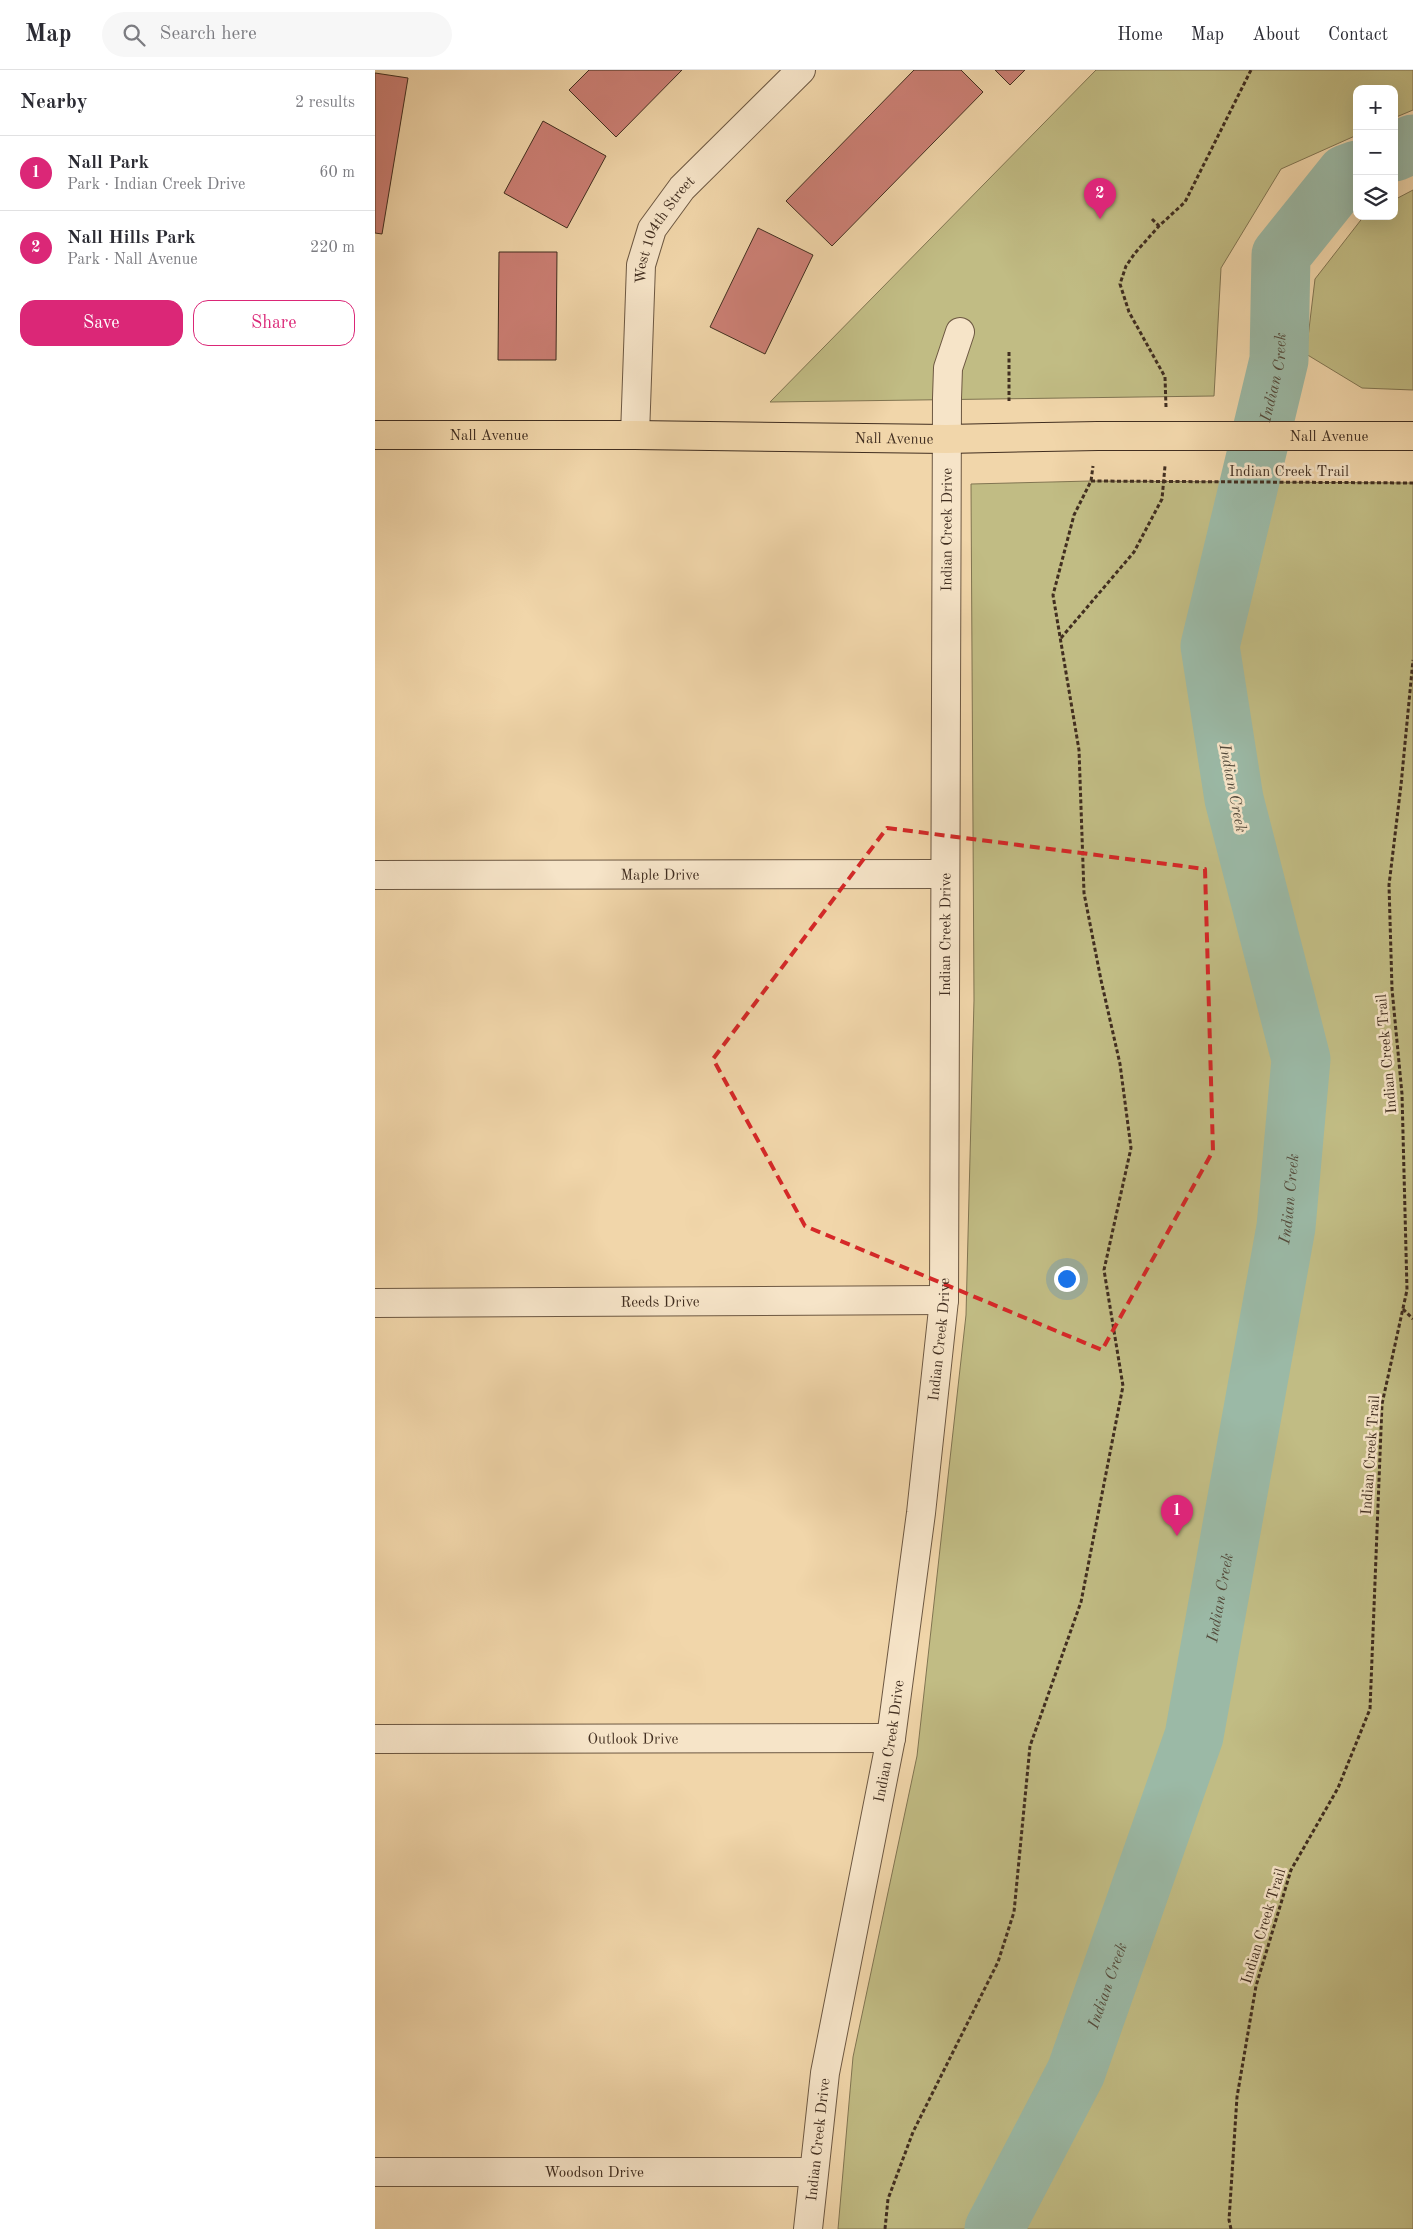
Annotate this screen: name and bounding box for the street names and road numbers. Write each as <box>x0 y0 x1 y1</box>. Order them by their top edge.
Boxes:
street label: West 104th Street <box>634 174 698 284</box>
street label: Nall Avenue <box>450 429 529 444</box>
street label: Nall Avenue <box>1290 430 1369 445</box>
street label: Nall Avenue <box>854 432 934 448</box>
street label: Indian Creek Trail <box>1229 465 1349 480</box>
street label: Indian Creek Drive <box>940 468 956 592</box>
street label: Maple Drive <box>620 868 700 884</box>
street label: Indian Creek Drive <box>939 873 954 997</box>
street label: Indian Creek Trail <box>1375 993 1400 1114</box>
street label: Indian Creek Drive <box>927 1278 953 1402</box>
street label: Reeds Drive <box>620 1295 700 1311</box>
street label: Indian Creek Trail <box>1360 1395 1383 1515</box>
street label: Indian Creek Drive <box>872 1679 908 1804</box>
street label: Outlook Drive <box>588 1732 679 1748</box>
street label: Indian Creek Trail <box>1240 1867 1289 1986</box>
street label: Indian Creek Drive <box>805 2077 833 2202</box>
street label: Woodson Drive <box>544 2166 644 2181</box>

